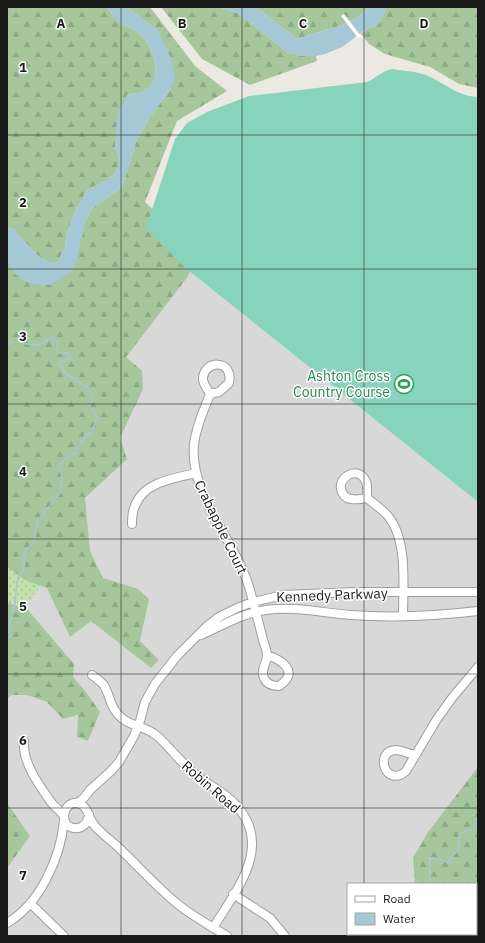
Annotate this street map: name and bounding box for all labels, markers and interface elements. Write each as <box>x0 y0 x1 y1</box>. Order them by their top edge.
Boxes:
text: A <box>57 15 66 32</box>
text: B <box>178 15 187 32</box>
text: C <box>299 15 308 32</box>
text: D <box>419 15 429 32</box>
text: 1 <box>19 59 27 76</box>
text: 2 <box>19 194 27 211</box>
text: 3 <box>19 328 27 345</box>
place label: Ashton Cross Country Course <box>293 367 390 401</box>
sports icon: Ashton Cross Country Course <box>393 373 415 395</box>
text: 4 <box>19 463 27 480</box>
street label: Crabapple Court <box>190 477 252 577</box>
street label: Kennedy Parkway <box>276 584 388 606</box>
text: 5 <box>19 598 27 615</box>
text: 6 <box>19 732 27 749</box>
street label: Robin Road <box>178 757 244 817</box>
text: 7 <box>19 867 27 884</box>
legend <box>347 883 477 935</box>
text: Road <box>383 891 411 906</box>
text: Water <box>383 911 416 926</box>

